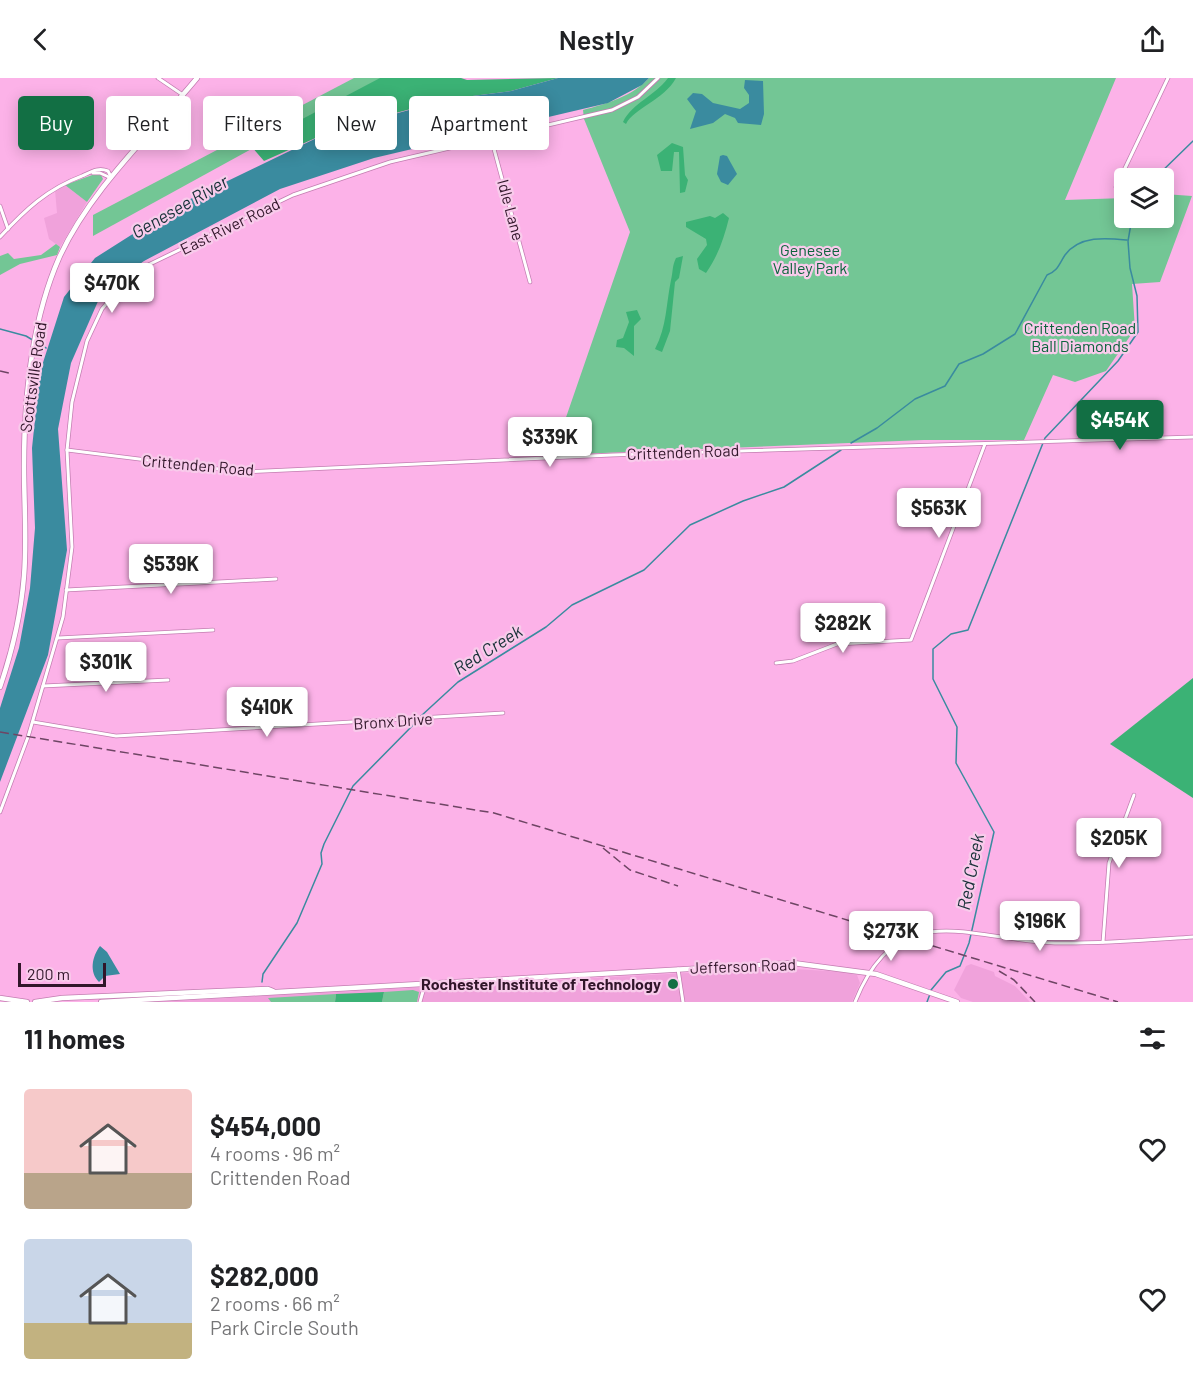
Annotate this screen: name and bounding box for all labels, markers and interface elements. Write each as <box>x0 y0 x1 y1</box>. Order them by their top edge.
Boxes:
icon: back <box>24 23 57 56</box>
text: Nestly <box>559 23 634 55</box>
icon: share <box>1136 23 1169 56</box>
chip: Buy <box>18 96 94 150</box>
chip: Rent <box>106 96 191 150</box>
chip: Filters <box>203 96 303 150</box>
chip: New <box>315 96 397 150</box>
chip: Apartment <box>409 96 549 150</box>
map controls <box>1114 168 1174 228</box>
button: layers <box>1114 168 1174 228</box>
water label: Genesee River <box>127 169 232 243</box>
street label: Idle Lane <box>494 177 529 243</box>
street label: East River Road <box>177 193 283 258</box>
park label: Genesee Valley Park <box>773 240 847 277</box>
pin: $470K <box>70 263 154 314</box>
text: $470K <box>84 270 140 294</box>
park label: Crittenden Road Ball Diamonds <box>1024 318 1136 355</box>
street label: Scottsville Road <box>15 321 50 433</box>
pin: $454K <box>1078 400 1162 451</box>
text: $454K <box>1091 407 1149 431</box>
pin: $339K <box>508 417 592 468</box>
text: $339K <box>522 424 578 448</box>
street label: Crittenden Road <box>626 440 740 463</box>
street label: Crittenden Road <box>141 450 255 479</box>
pin: $563K <box>897 488 981 539</box>
text: $563K <box>911 495 967 519</box>
pin: $539K <box>129 544 213 595</box>
text: $539K <box>143 551 199 575</box>
pin: $282K <box>801 603 885 654</box>
text: $282K <box>814 610 872 634</box>
water label: Red Creek <box>449 619 526 679</box>
pin: $301K <box>64 642 148 693</box>
text: $301K <box>79 649 133 673</box>
pin: $410K <box>225 687 309 738</box>
text: $410K <box>241 694 293 718</box>
street label: Bronx Drive <box>353 708 433 733</box>
pin: $205K <box>1077 818 1161 869</box>
text: $205K <box>1090 825 1148 849</box>
water label: Red Creek <box>952 832 988 912</box>
pin: $196K <box>998 901 1082 952</box>
text: $196K <box>1014 908 1066 932</box>
pin: $273K <box>849 911 933 962</box>
text: $273K <box>863 918 919 942</box>
street label: Jefferson Road <box>690 954 796 977</box>
scale bar <box>18 960 106 988</box>
text: 200 m <box>27 964 70 983</box>
place label: Rochester Institute of Technology <box>421 974 661 993</box>
marker: Rochester Institute of Technology <box>666 977 680 991</box>
icon: filters <box>1136 1022 1169 1055</box>
text: 11 homes <box>24 1023 125 1054</box>
text: $454,000 <box>210 1110 321 1141</box>
icon: home <box>72 1113 144 1185</box>
icon: heart <box>1136 1133 1169 1166</box>
text: 4 rooms · 96 m² <box>210 1141 340 1165</box>
text: Crittenden Road <box>210 1165 351 1189</box>
text: $282,000 <box>210 1260 319 1291</box>
icon: home <box>72 1263 144 1335</box>
icon: heart <box>1136 1283 1169 1316</box>
text: 2 rooms · 66 m² <box>210 1291 340 1315</box>
text: Park Circle South <box>210 1315 359 1339</box>

